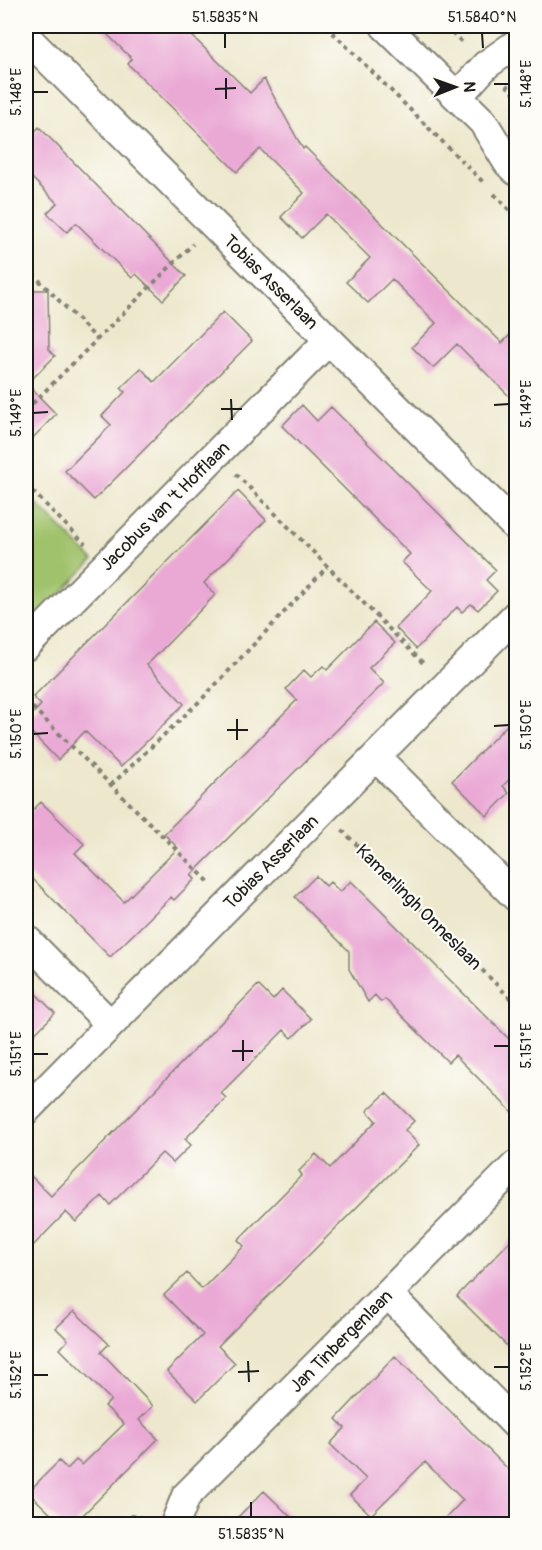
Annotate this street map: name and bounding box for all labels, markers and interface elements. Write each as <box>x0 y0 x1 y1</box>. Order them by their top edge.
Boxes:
text: 51.5835°N <box>192 8 258 27</box>
text: 51.5840°N <box>448 8 516 27</box>
north arrow <box>425 57 485 117</box>
text: 5.148°E <box>517 60 536 108</box>
text: 5.148°E <box>7 68 26 116</box>
text: N <box>459 81 479 93</box>
street label: Tobias Asserlaan <box>218 230 323 335</box>
text: 5.149°E <box>517 380 536 428</box>
text: 5.149°E <box>7 389 26 437</box>
street label: Jacobus van 't Hofflaan <box>96 437 235 576</box>
text: 5.150°E <box>517 700 536 750</box>
text: 5.150°E <box>7 709 26 759</box>
street label: Tobias Asserlaan <box>219 810 324 915</box>
street label: Kamerlingh Onneslaan <box>351 839 487 975</box>
text: 5.151°E <box>517 1023 536 1069</box>
text: 5.151°E <box>7 1031 26 1077</box>
street label: Jan Tinbergenlaan <box>285 1285 398 1398</box>
text: 5.152°E <box>517 1343 536 1391</box>
text: 5.152°E <box>7 1351 26 1399</box>
text: 51.5835°N <box>218 1525 284 1544</box>

